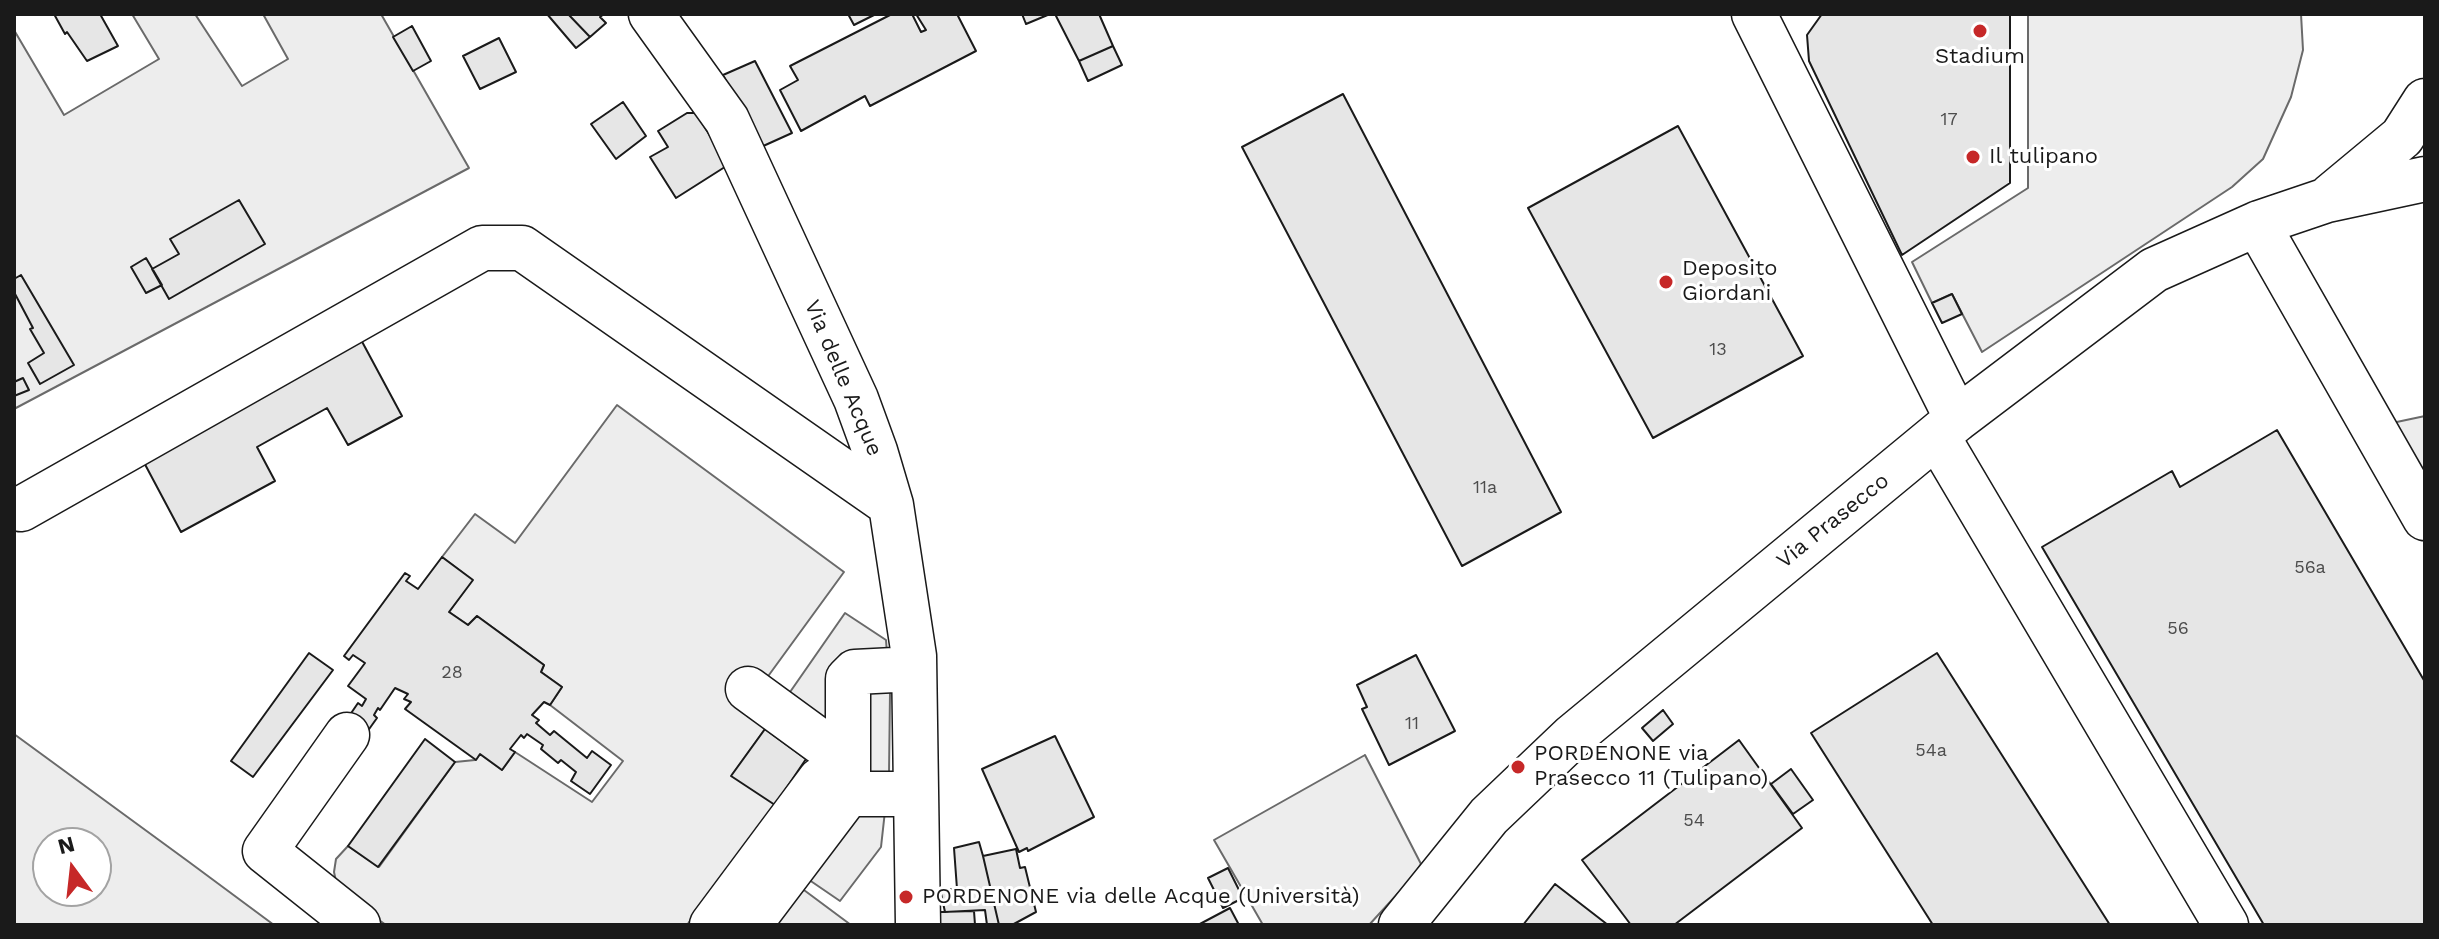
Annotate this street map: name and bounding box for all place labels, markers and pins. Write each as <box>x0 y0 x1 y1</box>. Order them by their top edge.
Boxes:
marker: Stadium <box>1971 22 1989 40</box>
place label: Stadium <box>1935 44 2025 70</box>
place label: Il tulipano <box>1989 144 2098 170</box>
marker: Il tulipano <box>1964 148 1982 166</box>
place label: Deposito Giordani <box>1682 256 1777 308</box>
marker: Deposito Giordani <box>1657 273 1675 291</box>
place label: PORDENONE via Prasecco 11 (Tulipano) <box>1534 741 1768 792</box>
marker: PORDENONE via Prasecco 11 (Tulipano) <box>1509 758 1527 776</box>
place label: PORDENONE via delle Acque (Università) <box>922 884 1359 910</box>
marker: PORDENONE via delle Acque (Università) <box>897 888 915 906</box>

